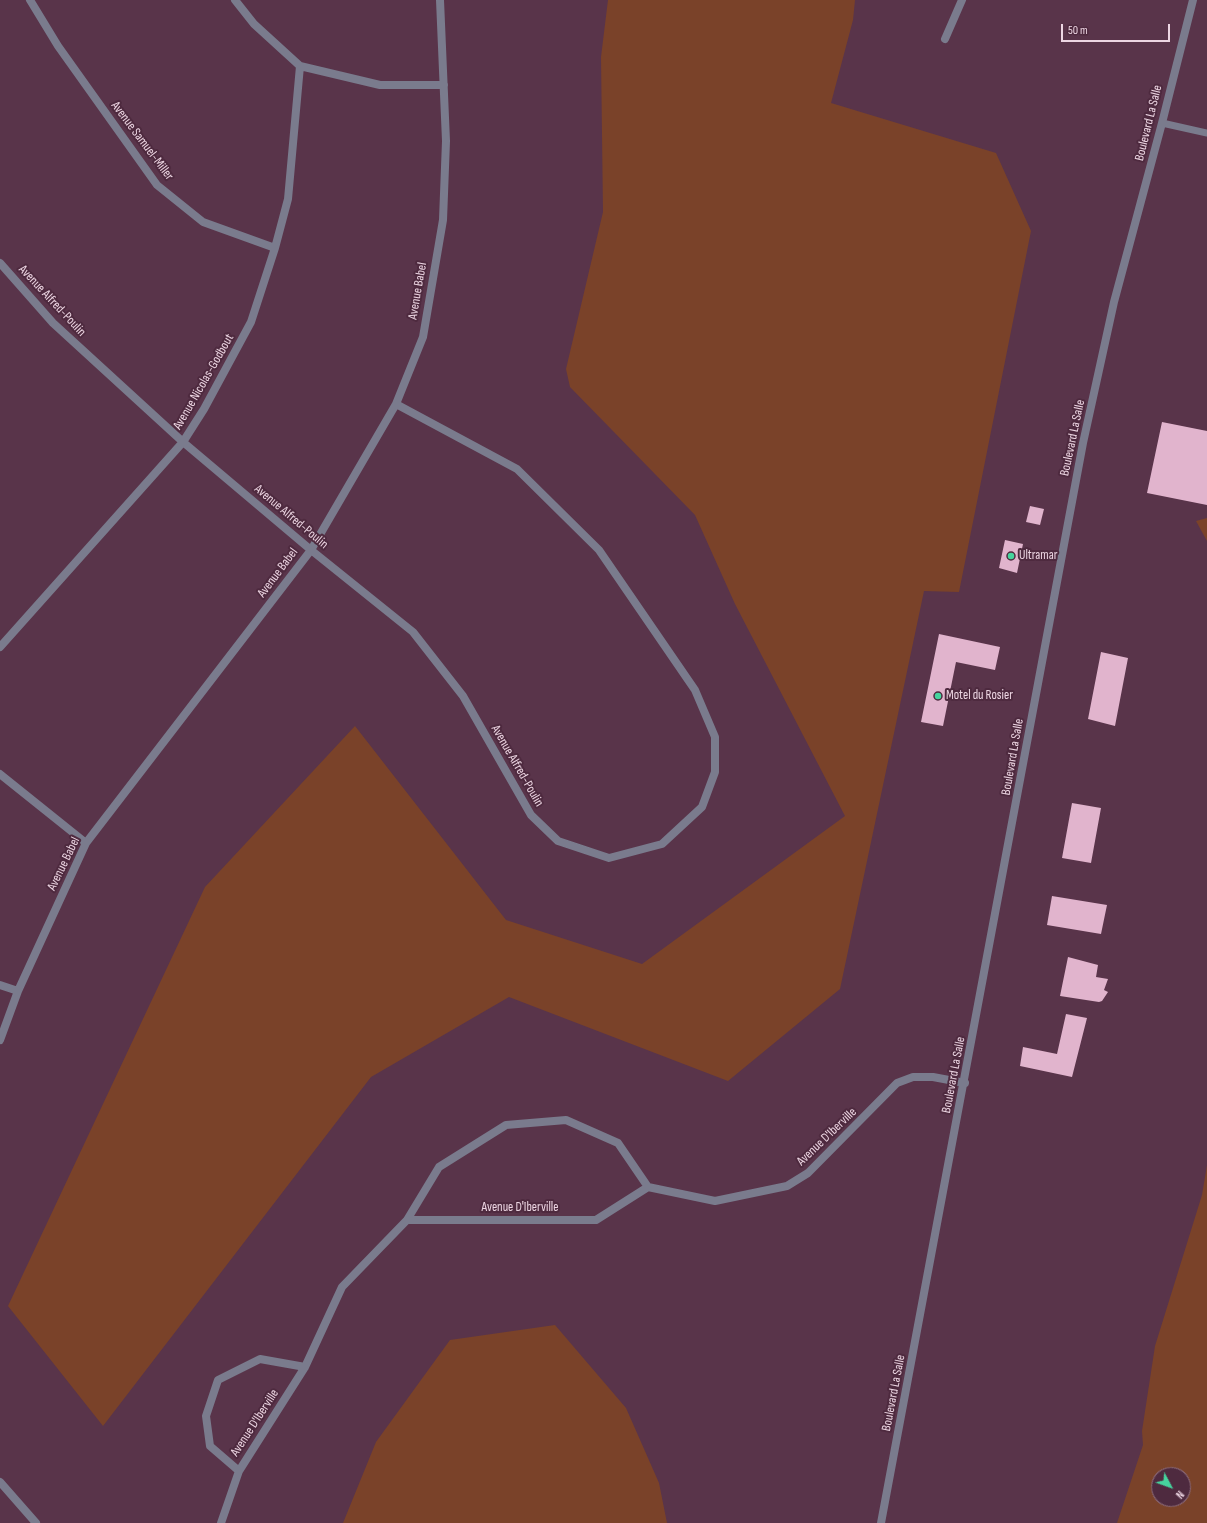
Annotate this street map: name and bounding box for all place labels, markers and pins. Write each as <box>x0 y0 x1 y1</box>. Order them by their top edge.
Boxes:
place label: Ultramar <box>1019 548 1057 564</box>
marker: Ultramar <box>1006 551 1016 561</box>
place label: Motel du Rosier <box>946 688 1013 704</box>
marker: Motel du Rosier <box>933 691 943 701</box>

